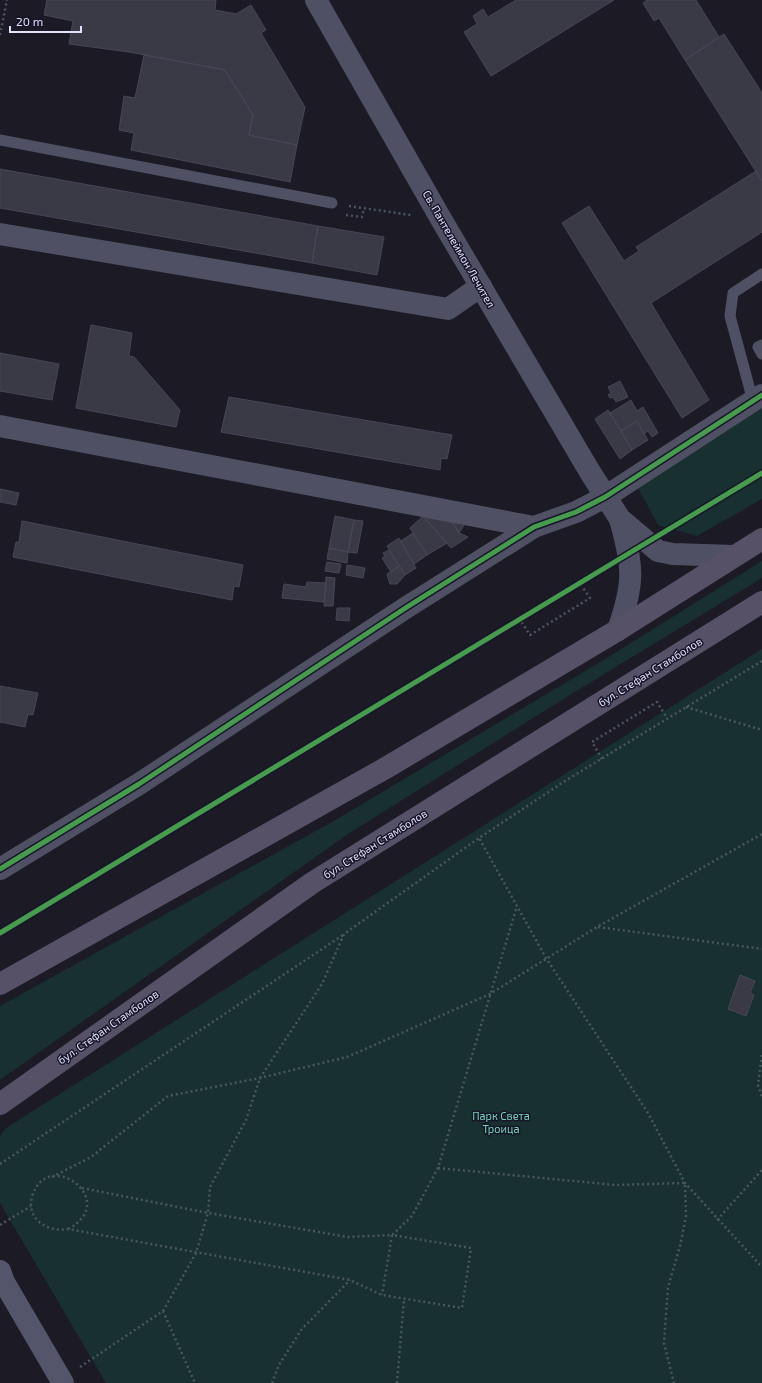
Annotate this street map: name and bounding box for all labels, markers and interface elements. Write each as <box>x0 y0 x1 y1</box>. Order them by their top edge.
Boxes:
scale bar <box>10 8 81 34</box>
text: 20 m <box>16 14 43 28</box>
street label: Св. Пантелеймон Лечител <box>421 188 498 310</box>
street label: бул. Стефан Стамболов <box>595 634 705 710</box>
street label: бул. Стефан Стамболов <box>320 806 430 882</box>
street label: бул. Стефан Стамболов <box>55 987 161 1067</box>
park label: Парк Света Троица <box>472 1109 530 1135</box>

